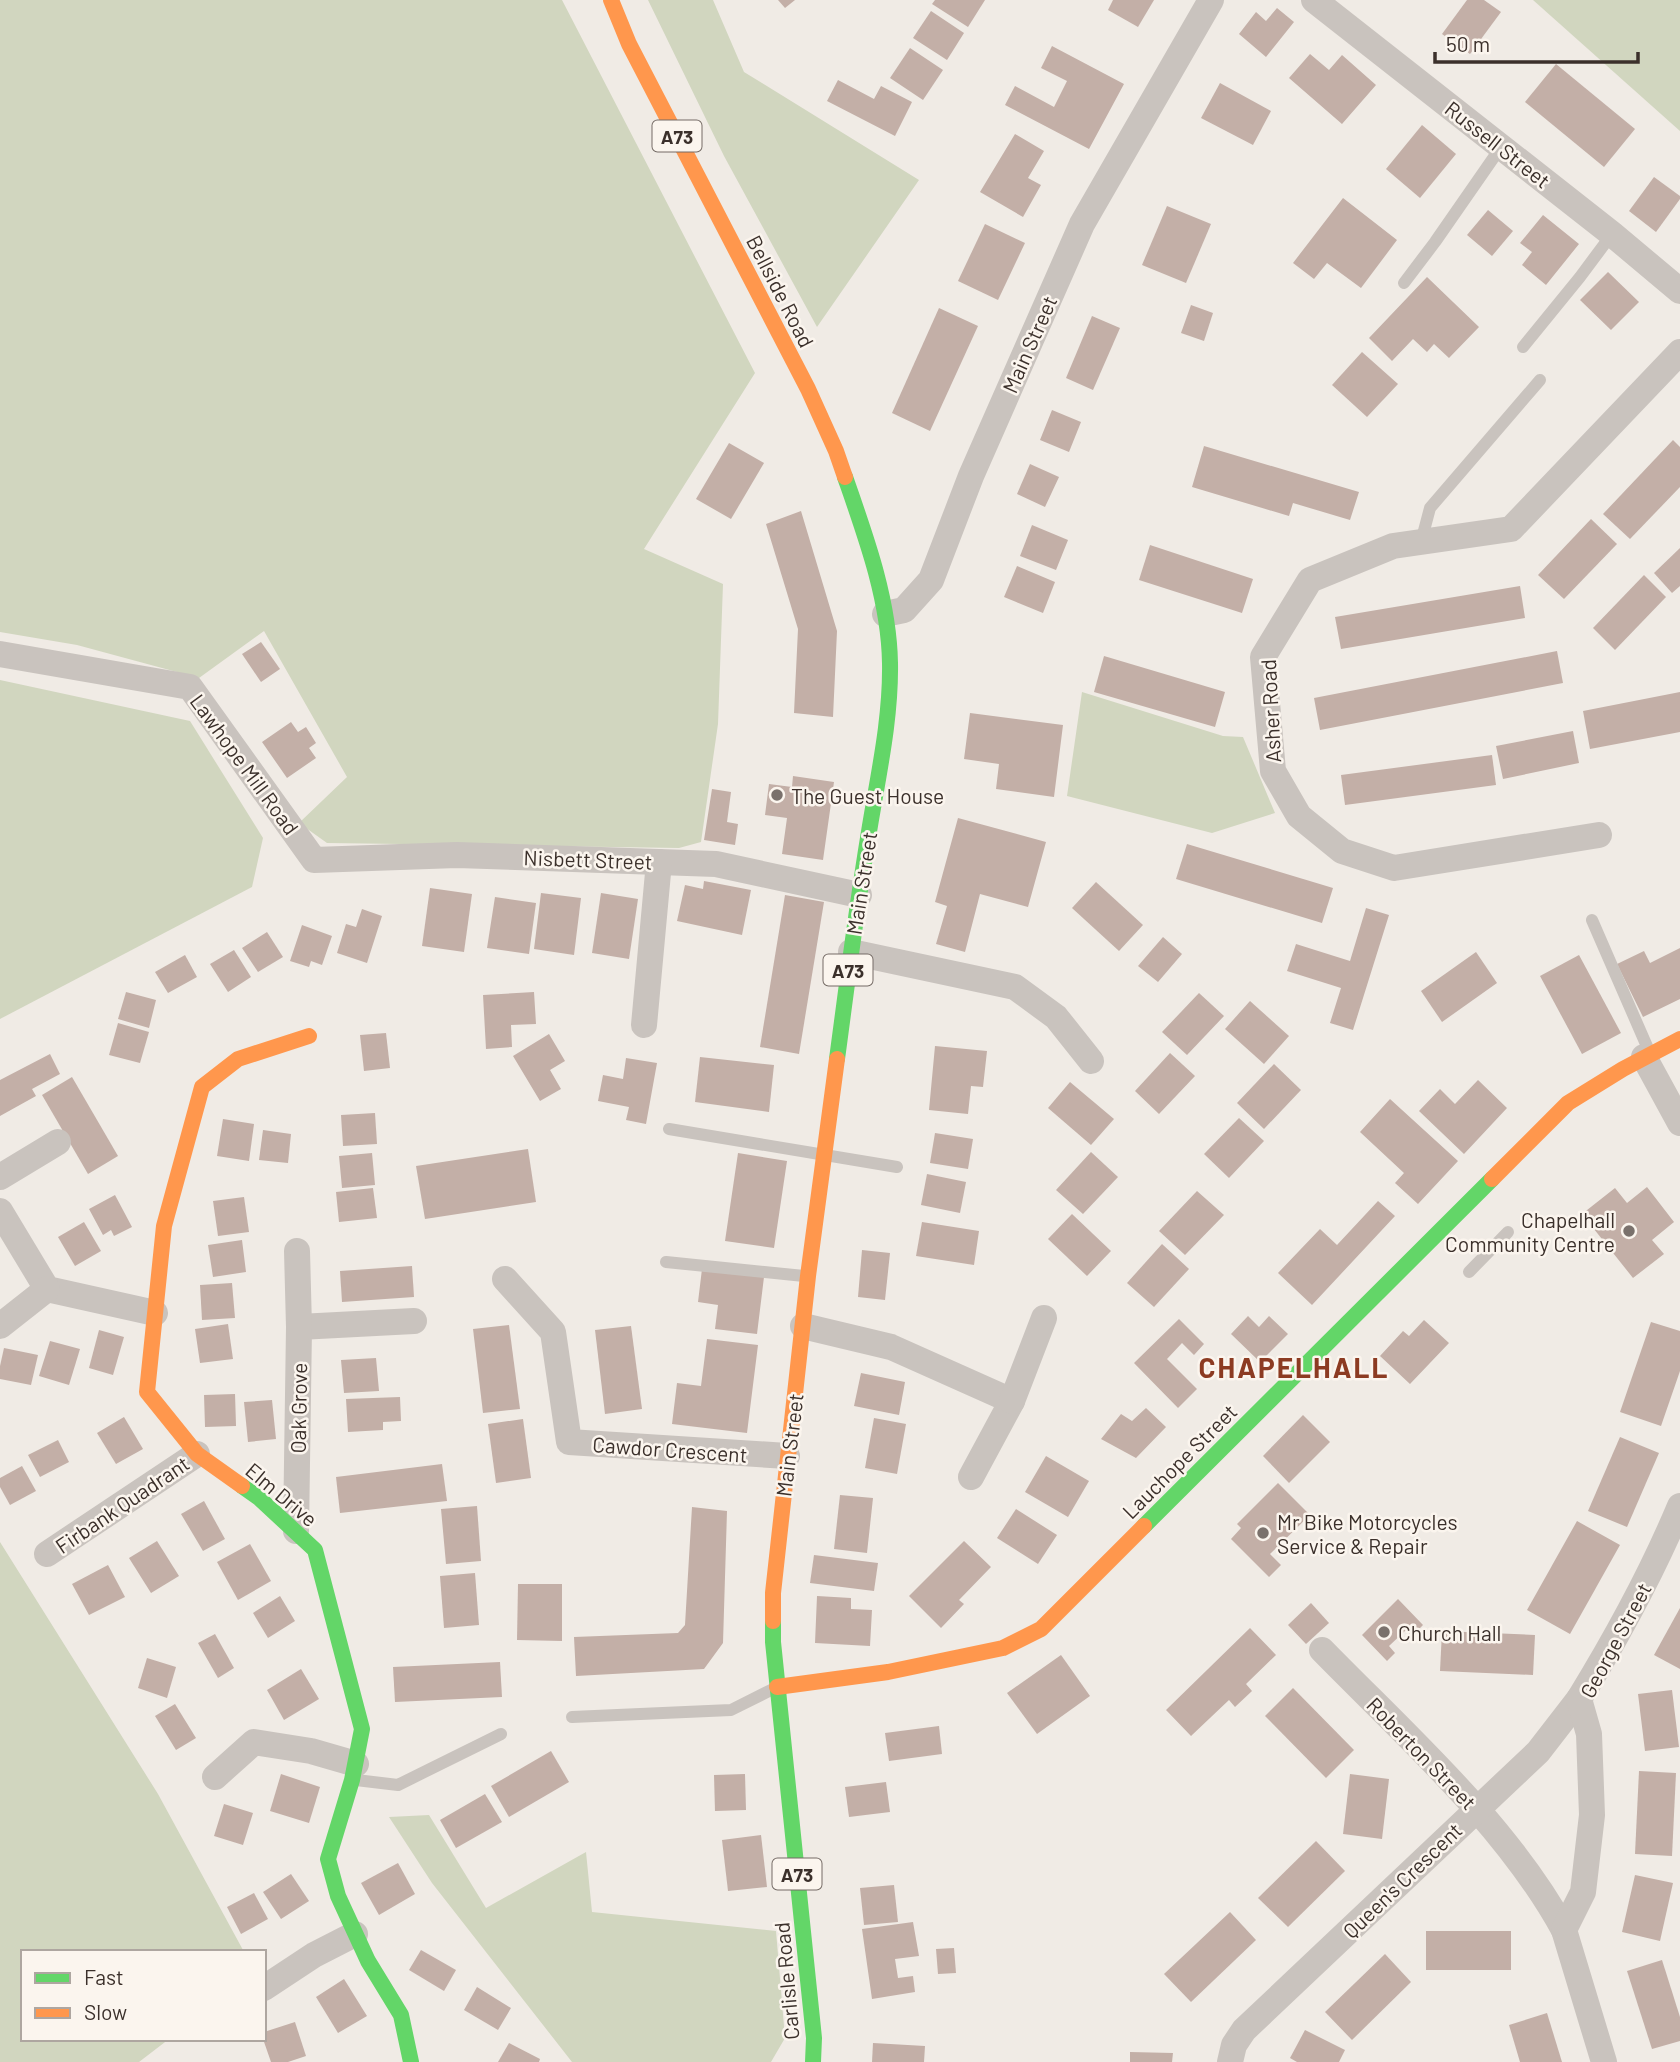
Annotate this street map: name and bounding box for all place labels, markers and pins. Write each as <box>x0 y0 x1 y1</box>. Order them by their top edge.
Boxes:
place label: The Guest House <box>791 783 944 808</box>
marker: The Guest House <box>769 787 785 803</box>
place label: Chapelhall Community Centre <box>1445 1207 1615 1256</box>
marker: Chapelhall Community Centre <box>1621 1223 1637 1239</box>
place label: Mr Bike Motorcycles Service & Repair <box>1277 1509 1458 1558</box>
marker: Mr Bike Motorcycles Service & Repair <box>1255 1525 1271 1541</box>
place label: Church Hall <box>1398 1620 1501 1645</box>
marker: Church Hall <box>1376 1624 1392 1640</box>

